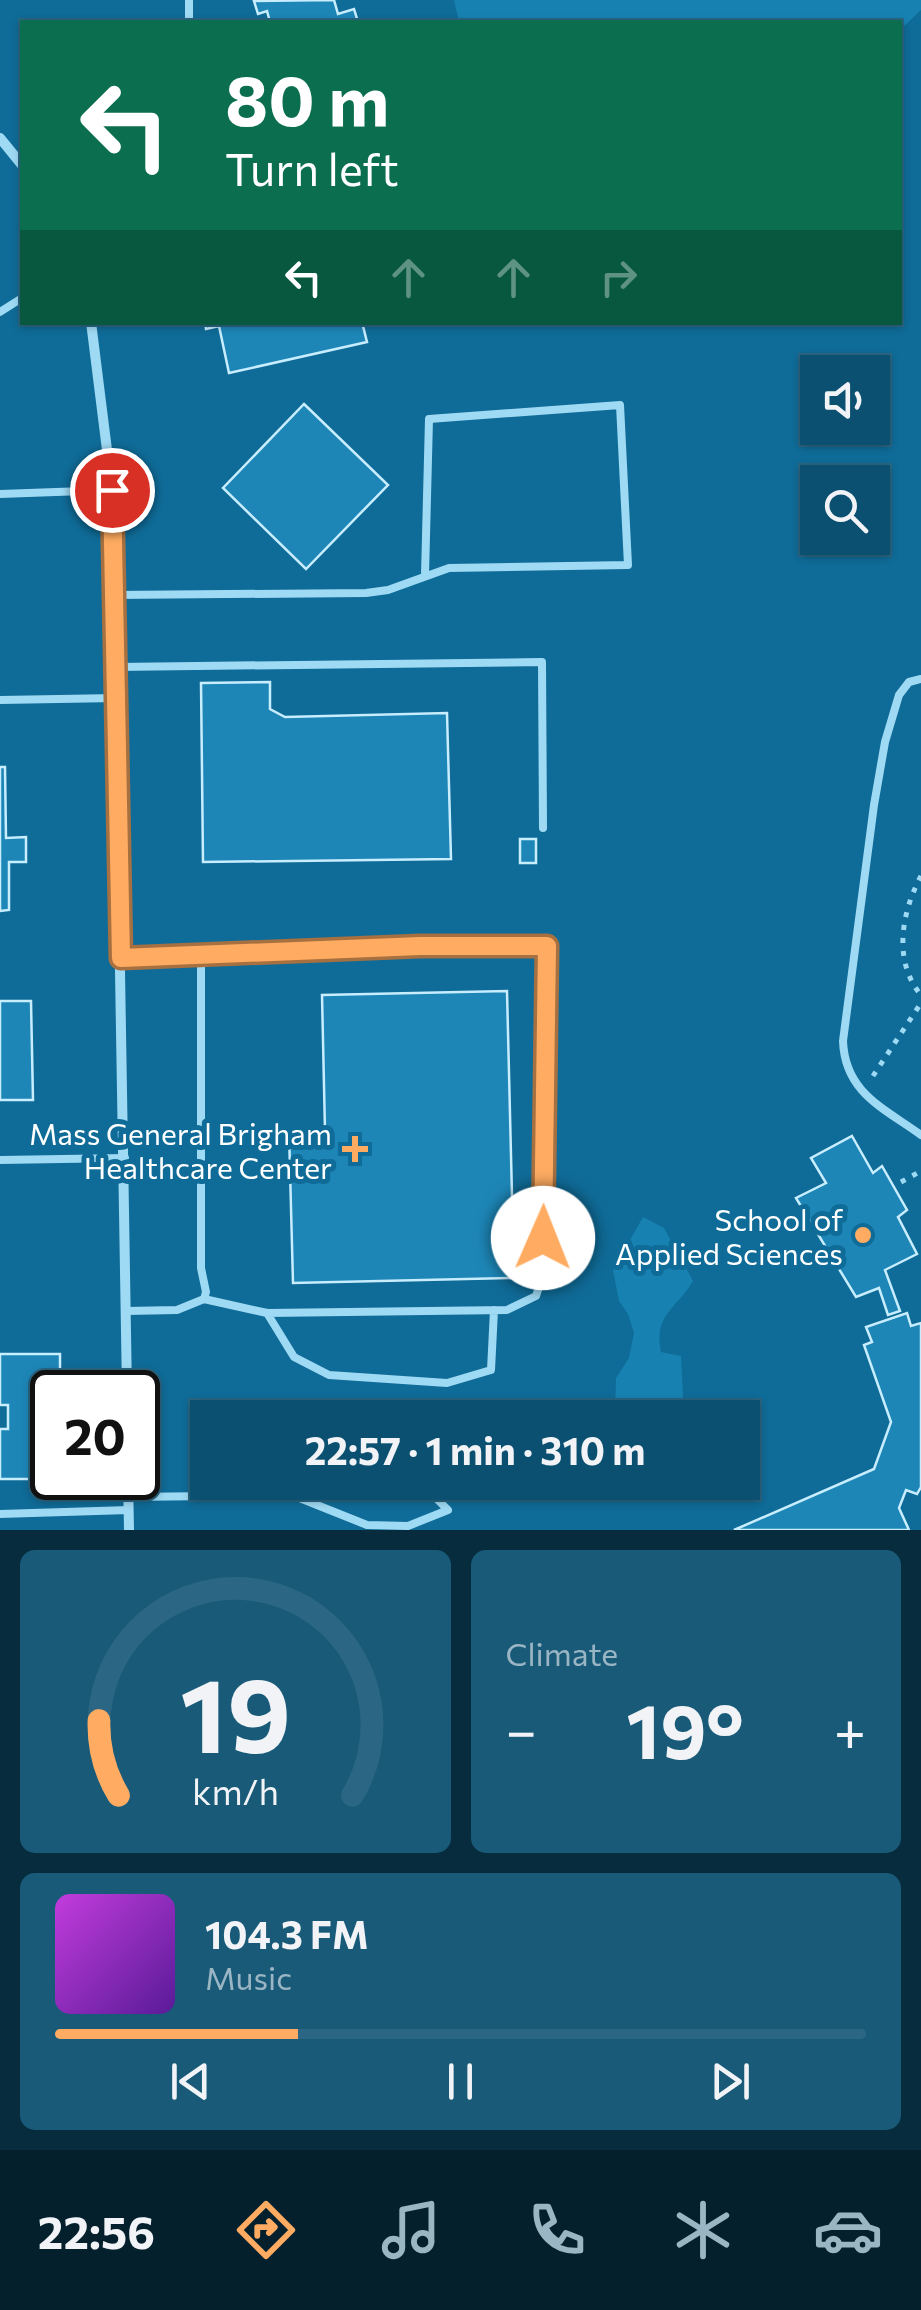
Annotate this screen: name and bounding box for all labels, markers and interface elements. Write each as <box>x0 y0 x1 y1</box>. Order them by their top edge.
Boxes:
text: 80 m <box>225 55 389 140</box>
icon: left <box>60 60 190 190</box>
text: Turn left <box>225 140 399 195</box>
icon: left <box>276 250 331 305</box>
icon: ahead <box>381 250 436 305</box>
icon: ahead <box>486 250 541 305</box>
icon: right <box>591 250 646 305</box>
map controls <box>800 355 890 555</box>
button: sound <box>800 355 890 445</box>
pin <box>70 448 155 533</box>
icon: arrive <box>85 463 140 518</box>
button: search <box>800 465 890 555</box>
place label: Mass General Brigham Healthcare Center <box>29 1114 332 1185</box>
marker: Mass General Brigham Healthcare Center <box>342 1136 368 1162</box>
position arrow <box>491 1186 595 1290</box>
place label: School of Applied Sciences <box>615 1200 843 1271</box>
marker: School of Applied Sciences <box>852 1224 874 1246</box>
speed limit sign: 20 <box>30 1370 160 1500</box>
text: 22:57 · 1 min · 310 m <box>305 1426 645 1473</box>
text: Climate <box>506 1633 618 1673</box>
text: 19 <box>180 1647 291 1774</box>
text: 19° <box>626 1683 744 1774</box>
text: − <box>506 1695 537 1762</box>
text: + <box>834 1695 866 1762</box>
text: km/h <box>192 1769 279 1812</box>
text: 104.3 FM <box>205 1910 369 1957</box>
text: Music <box>205 1957 292 1997</box>
icon: previous <box>163 2054 218 2109</box>
icon: pause <box>433 2054 488 2109</box>
icon: next <box>703 2054 758 2109</box>
icon: directions <box>231 2195 301 2265</box>
icon: music <box>376 2195 446 2265</box>
icon: phone <box>522 2195 592 2265</box>
icon: climate <box>668 2195 738 2265</box>
icon: car <box>813 2195 883 2265</box>
text: 22:56 <box>38 2203 155 2258</box>

